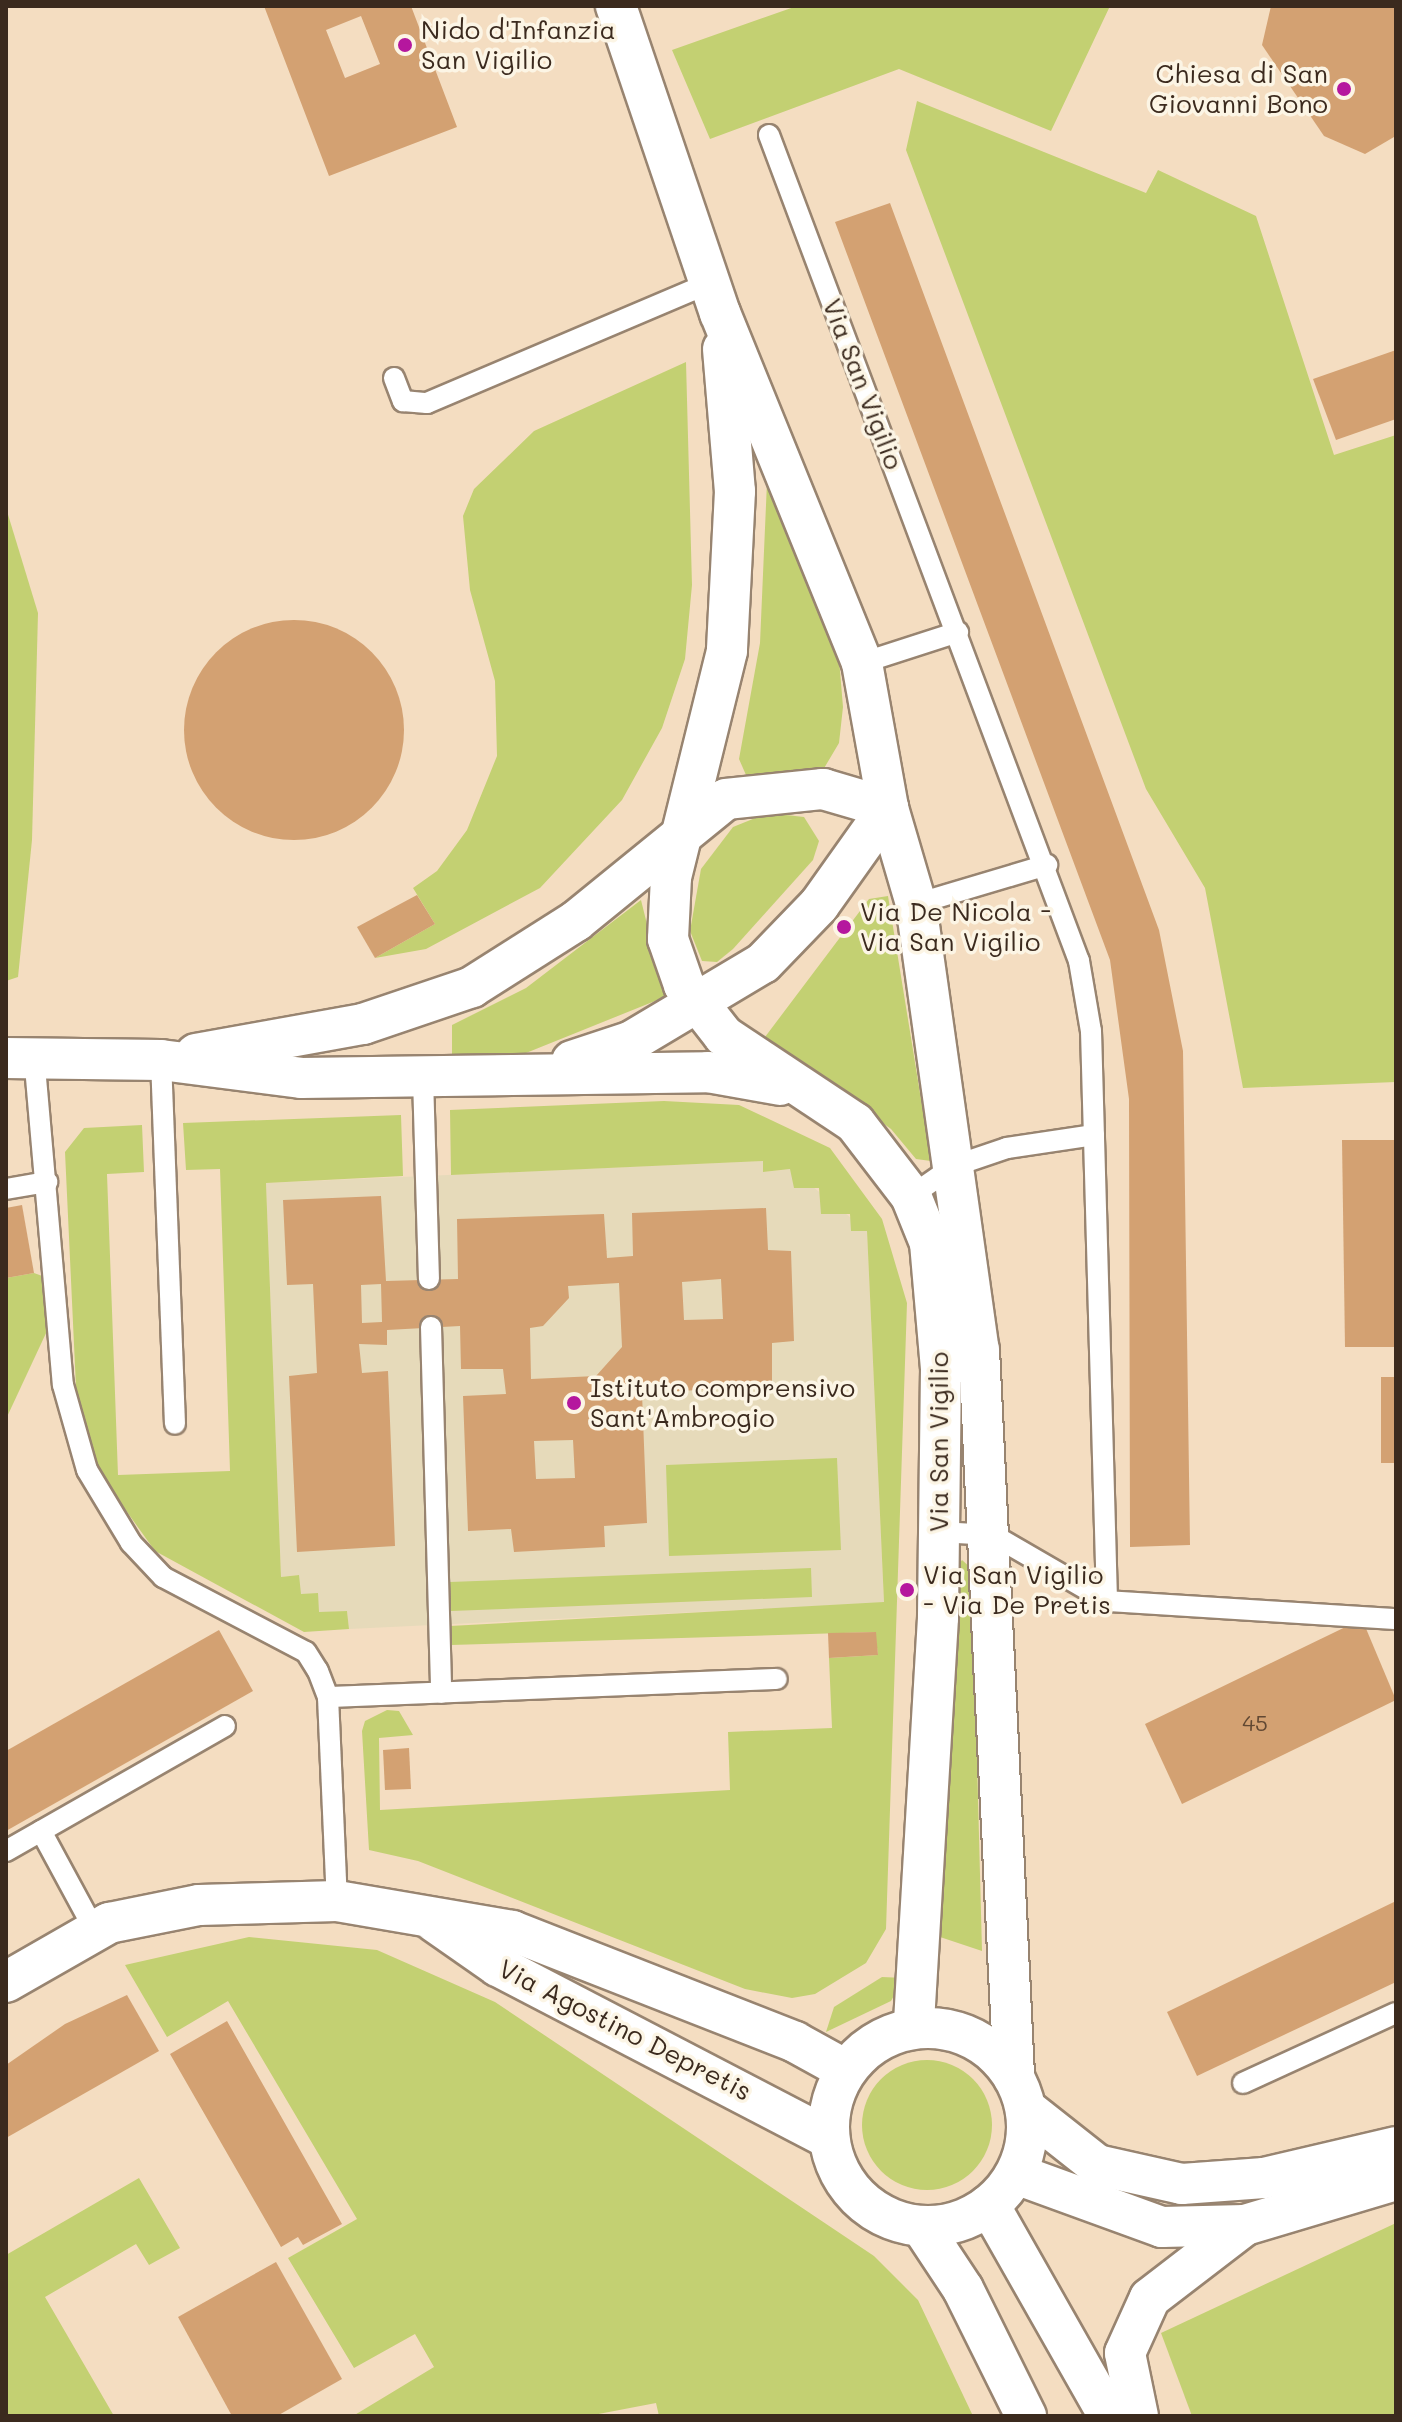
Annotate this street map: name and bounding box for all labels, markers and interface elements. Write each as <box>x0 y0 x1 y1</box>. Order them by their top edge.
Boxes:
place label: Nido d'Infanzia San Vigilio <box>421 14 616 76</box>
marker: Nido d'Infanzia San Vigilio <box>396 36 414 54</box>
place label: Chiesa di San Giovanni Bono <box>1149 58 1328 120</box>
marker: Chiesa di San Giovanni Bono <box>1335 80 1353 98</box>
street label: Via San Vigilio <box>816 294 910 474</box>
place label: Via De Nicola - Via San Vigilio <box>860 896 1051 958</box>
marker: Via De Nicola - Via San Vigilio <box>835 918 853 936</box>
street label: Via San Vigilio <box>923 1352 955 1532</box>
place label: Istituto comprensivo Sant'Ambrogio <box>590 1372 855 1434</box>
marker: Istituto comprensivo Sant'Ambrogio <box>565 1394 583 1412</box>
place label: Via San Vigilio - Via De Pretis <box>923 1559 1111 1620</box>
marker: Via San Vigilio - Via De Pretis <box>898 1581 916 1599</box>
house number: 45 <box>1242 1710 1268 1736</box>
street label: Via Agostino Depretis <box>494 1953 756 2107</box>

